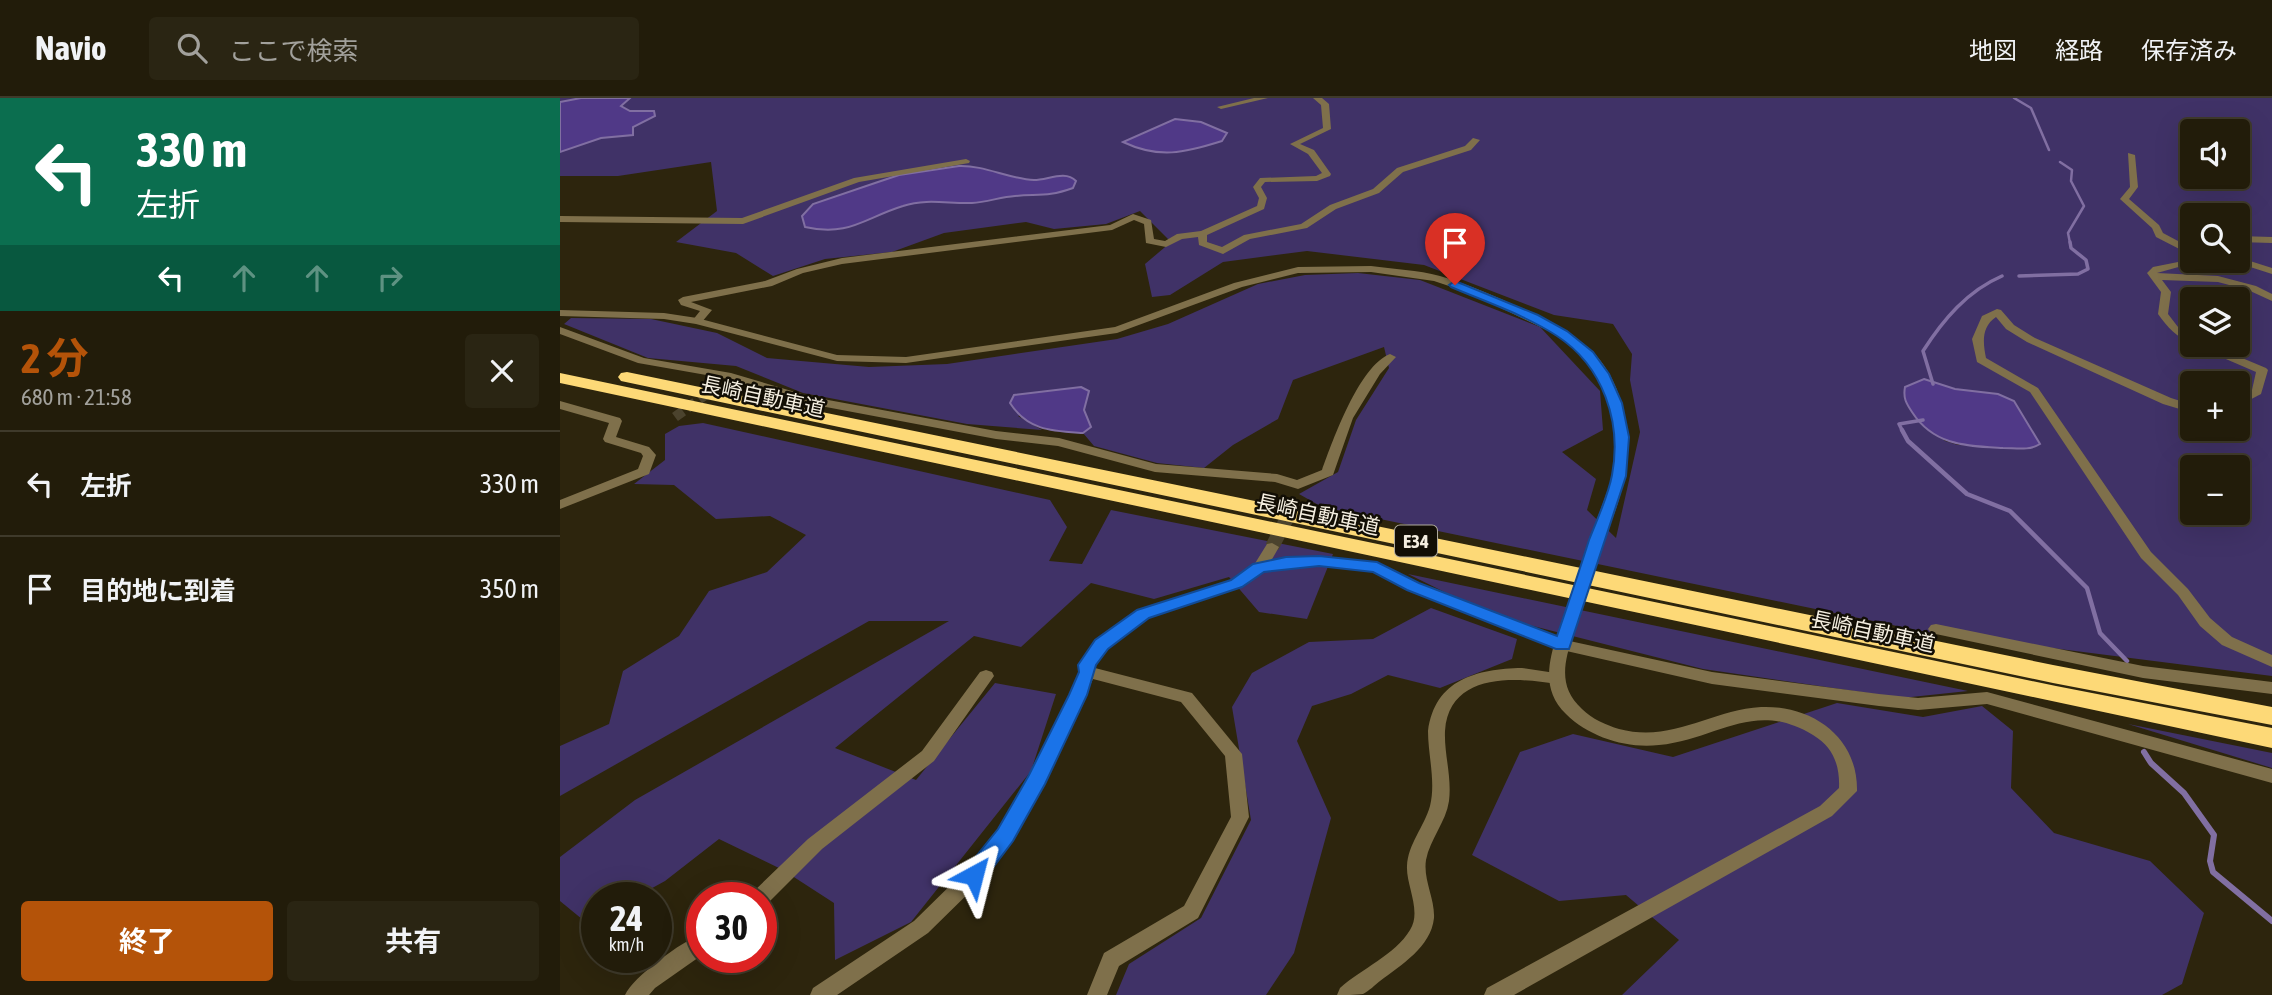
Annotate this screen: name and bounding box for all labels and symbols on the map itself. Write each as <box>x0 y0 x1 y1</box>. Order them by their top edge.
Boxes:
pin <box>1425 213 1485 285</box>
street label: 長崎自動車道 <box>699 371 827 421</box>
street label: 長崎自動車道 <box>1254 489 1382 539</box>
road number: E34 <box>1395 526 1437 556</box>
street label: 長崎自動車道 <box>1809 606 1937 656</box>
position arrow <box>937 838 1011 912</box>
speed limit sign: 30 <box>686 882 777 973</box>

